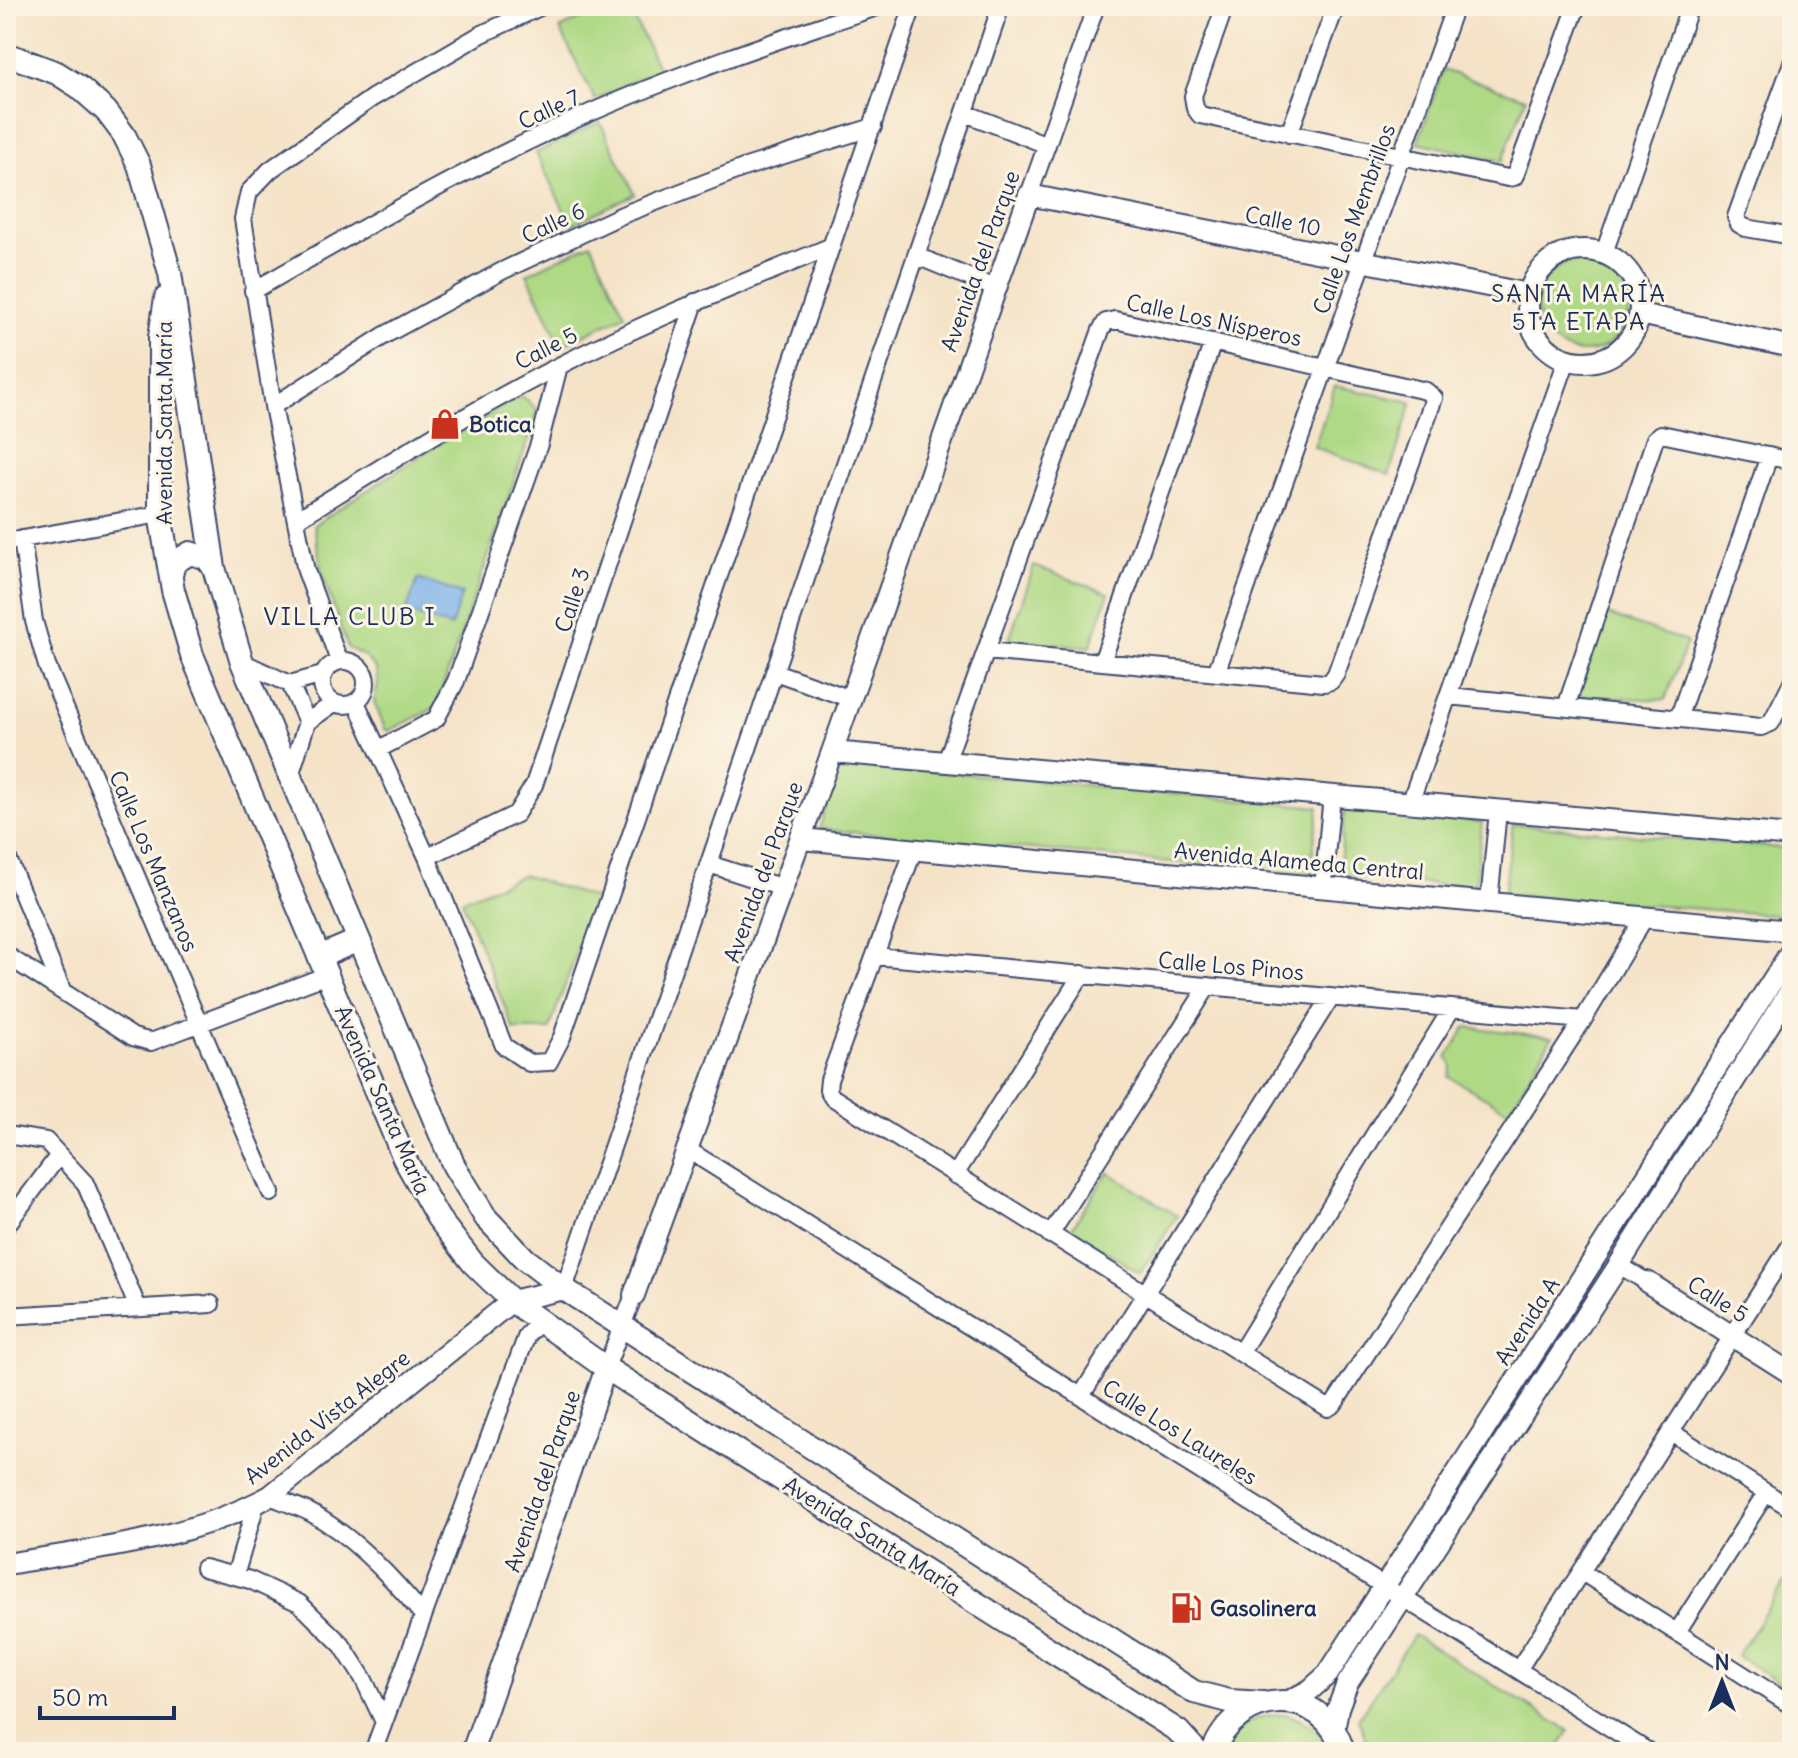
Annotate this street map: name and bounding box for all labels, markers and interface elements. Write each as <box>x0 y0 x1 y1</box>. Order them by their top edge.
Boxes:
street label: Calle 7 <box>514 83 584 135</box>
street label: Calle Los Membrillos <box>1307 120 1401 318</box>
street label: Avenida del Parque <box>934 167 1026 355</box>
street label: Calle 6 <box>517 196 589 250</box>
street label: Calle 10 <box>1243 200 1323 242</box>
district label: SANTA MARÍA 5TA ETAPA <box>1491 278 1667 336</box>
street label: Calle Los Nísperos <box>1124 288 1304 352</box>
street label: Calle 5 <box>510 320 582 376</box>
street label: Avenida Santa María <box>150 321 178 525</box>
shop icon: Botica <box>428 407 462 441</box>
place label: Botica <box>469 410 532 438</box>
street label: Calle 3 <box>548 564 596 636</box>
district label: VILLA CLUB I <box>263 601 437 631</box>
street label: Calle Los Manzanos <box>103 766 205 956</box>
street label: Avenida del Parque <box>717 778 809 966</box>
street label: Avenida Alameda Central <box>1173 836 1425 886</box>
street label: Calle Los Pinos <box>1157 946 1305 986</box>
street label: Avenida Santa María <box>329 1001 437 1199</box>
street label: Calle 5 <box>1682 1270 1754 1328</box>
street label: Avenida A <box>1488 1272 1566 1370</box>
street label: Avenida Vista Alegre <box>239 1344 415 1490</box>
street label: Calle Los Laureles <box>1097 1373 1263 1491</box>
street label: Avenida del Parque <box>498 1386 586 1576</box>
street label: Avenida Santa María <box>778 1470 966 1602</box>
fuel station icon: Gasolinera <box>1169 1591 1203 1625</box>
place label: Gasolinera <box>1210 1594 1317 1622</box>
north arrow <box>1682 1642 1762 1722</box>
text: N <box>1714 1648 1730 1676</box>
scale bar <box>40 1670 174 1720</box>
text: 50 m <box>52 1682 108 1712</box>

